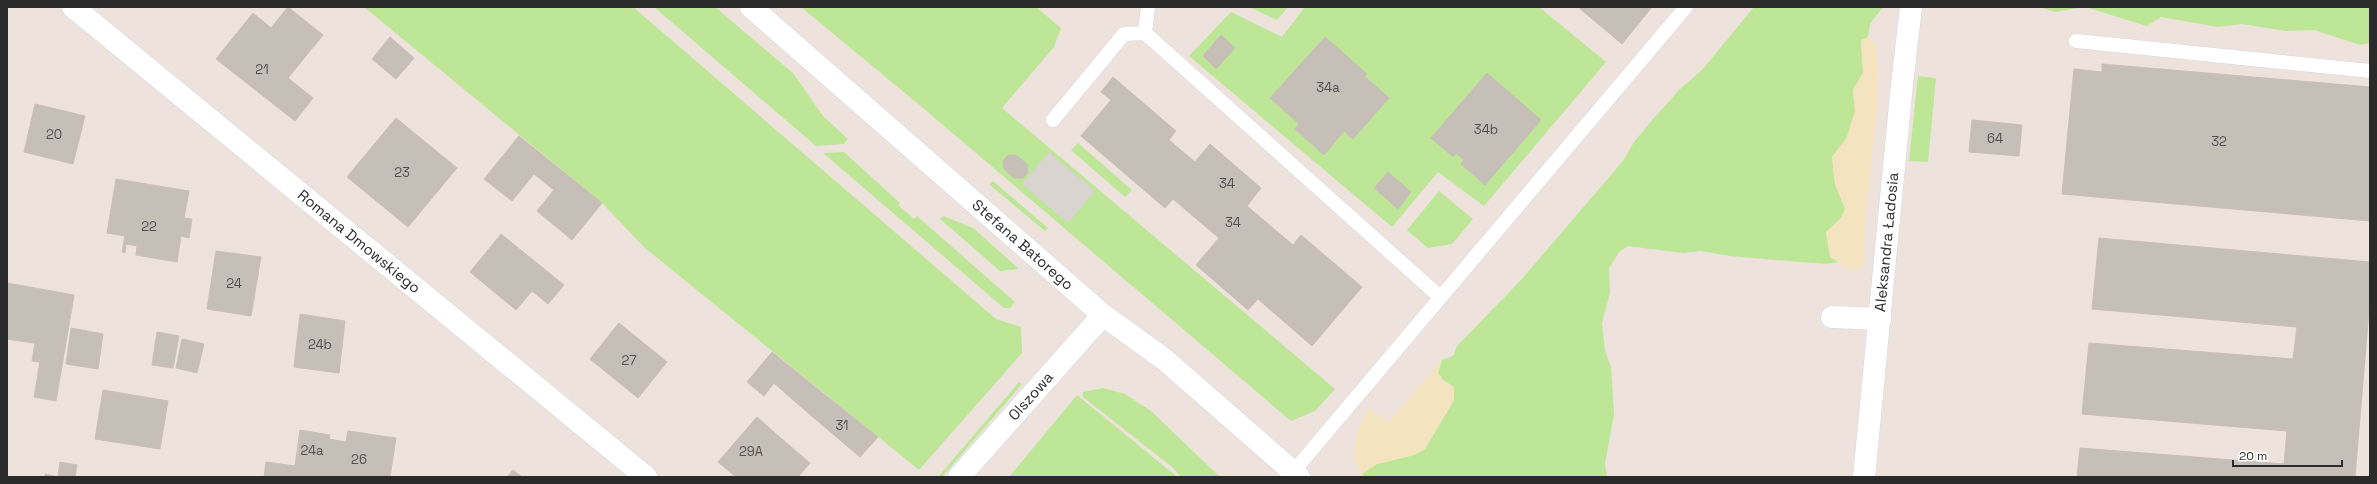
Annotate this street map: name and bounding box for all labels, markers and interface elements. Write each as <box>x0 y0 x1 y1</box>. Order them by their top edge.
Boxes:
house number: 21 <box>255 61 269 78</box>
house number: 34a <box>1316 79 1340 96</box>
house number: 34b <box>1474 121 1498 138</box>
house number: 20 <box>46 126 62 143</box>
house number: 64 <box>1987 130 2003 147</box>
house number: 32 <box>2211 133 2227 150</box>
house number: 23 <box>394 164 410 181</box>
street label: Aleksandra Ładosia <box>1870 171 1902 313</box>
house number: 34 <box>1219 175 1235 192</box>
street label: Romana Dmowskiego <box>294 185 425 297</box>
street label: Stefana Batorego <box>968 195 1078 294</box>
house number: 34 <box>1225 214 1241 231</box>
house number: 22 <box>141 218 157 235</box>
house number: 24 <box>226 275 242 292</box>
house number: 24b <box>308 336 332 353</box>
house number: 27 <box>621 352 637 369</box>
street label: Olszowa <box>1004 367 1057 424</box>
house number: 31 <box>835 417 849 434</box>
house number: 24a <box>300 442 324 459</box>
scale bar <box>2233 442 2342 468</box>
house number: 29A <box>739 443 763 460</box>
text: 20 m <box>2239 448 2267 464</box>
house number: 26 <box>351 451 367 468</box>

